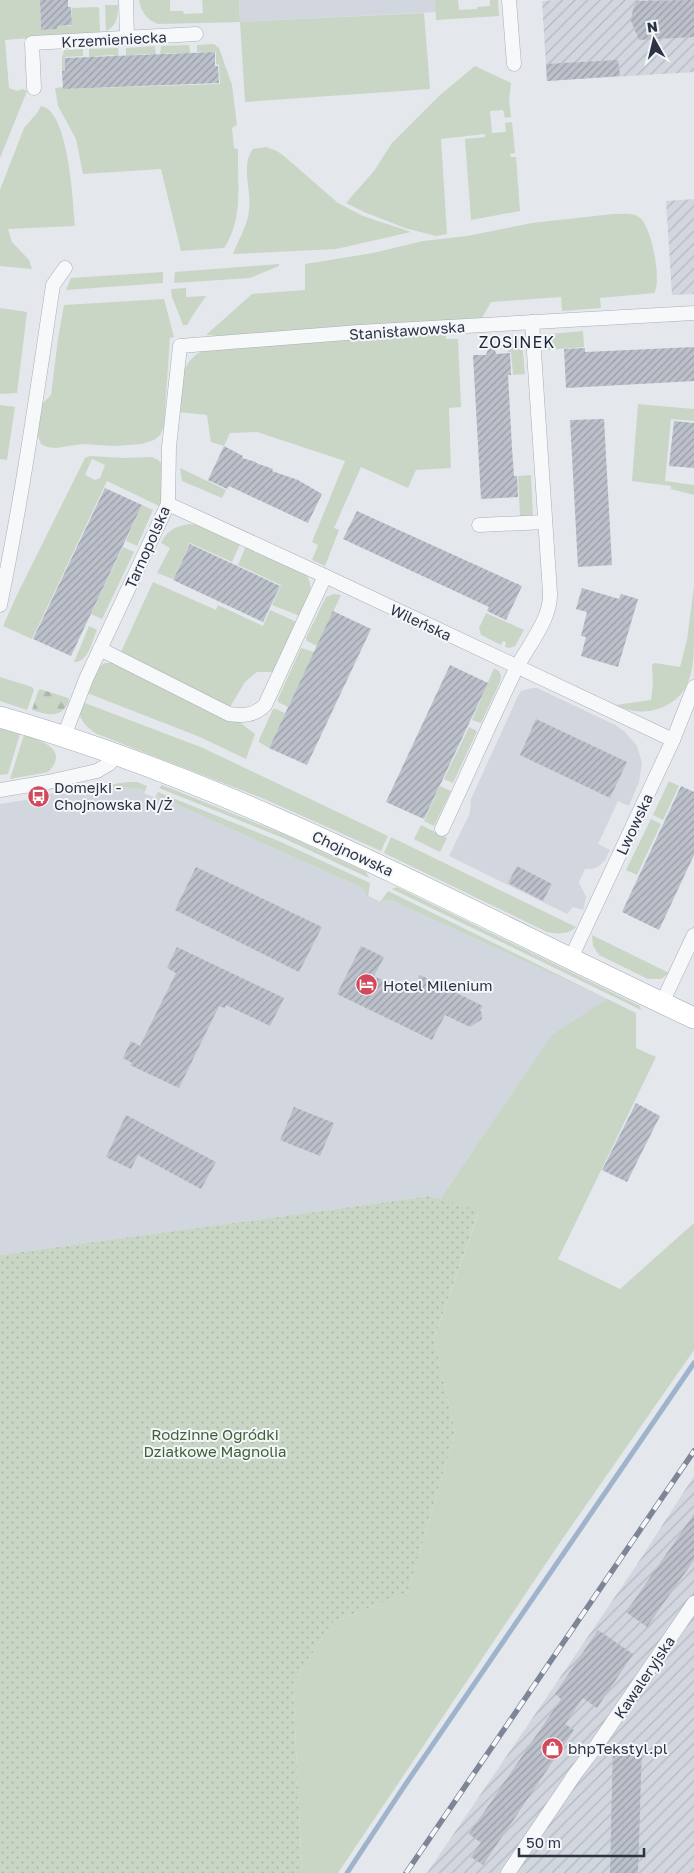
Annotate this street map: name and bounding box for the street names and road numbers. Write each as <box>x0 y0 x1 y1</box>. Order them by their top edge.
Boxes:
street label: Krzemieniecka <box>61 27 167 51</box>
street label: Stanisławowska <box>348 317 466 343</box>
street label: Tarnopolska <box>121 503 173 591</box>
street label: Wileńska <box>387 600 455 644</box>
street label: Lwowska <box>612 791 656 857</box>
street label: Chojnowska <box>310 826 396 880</box>
street label: Kawaleryjska <box>610 1632 678 1722</box>

